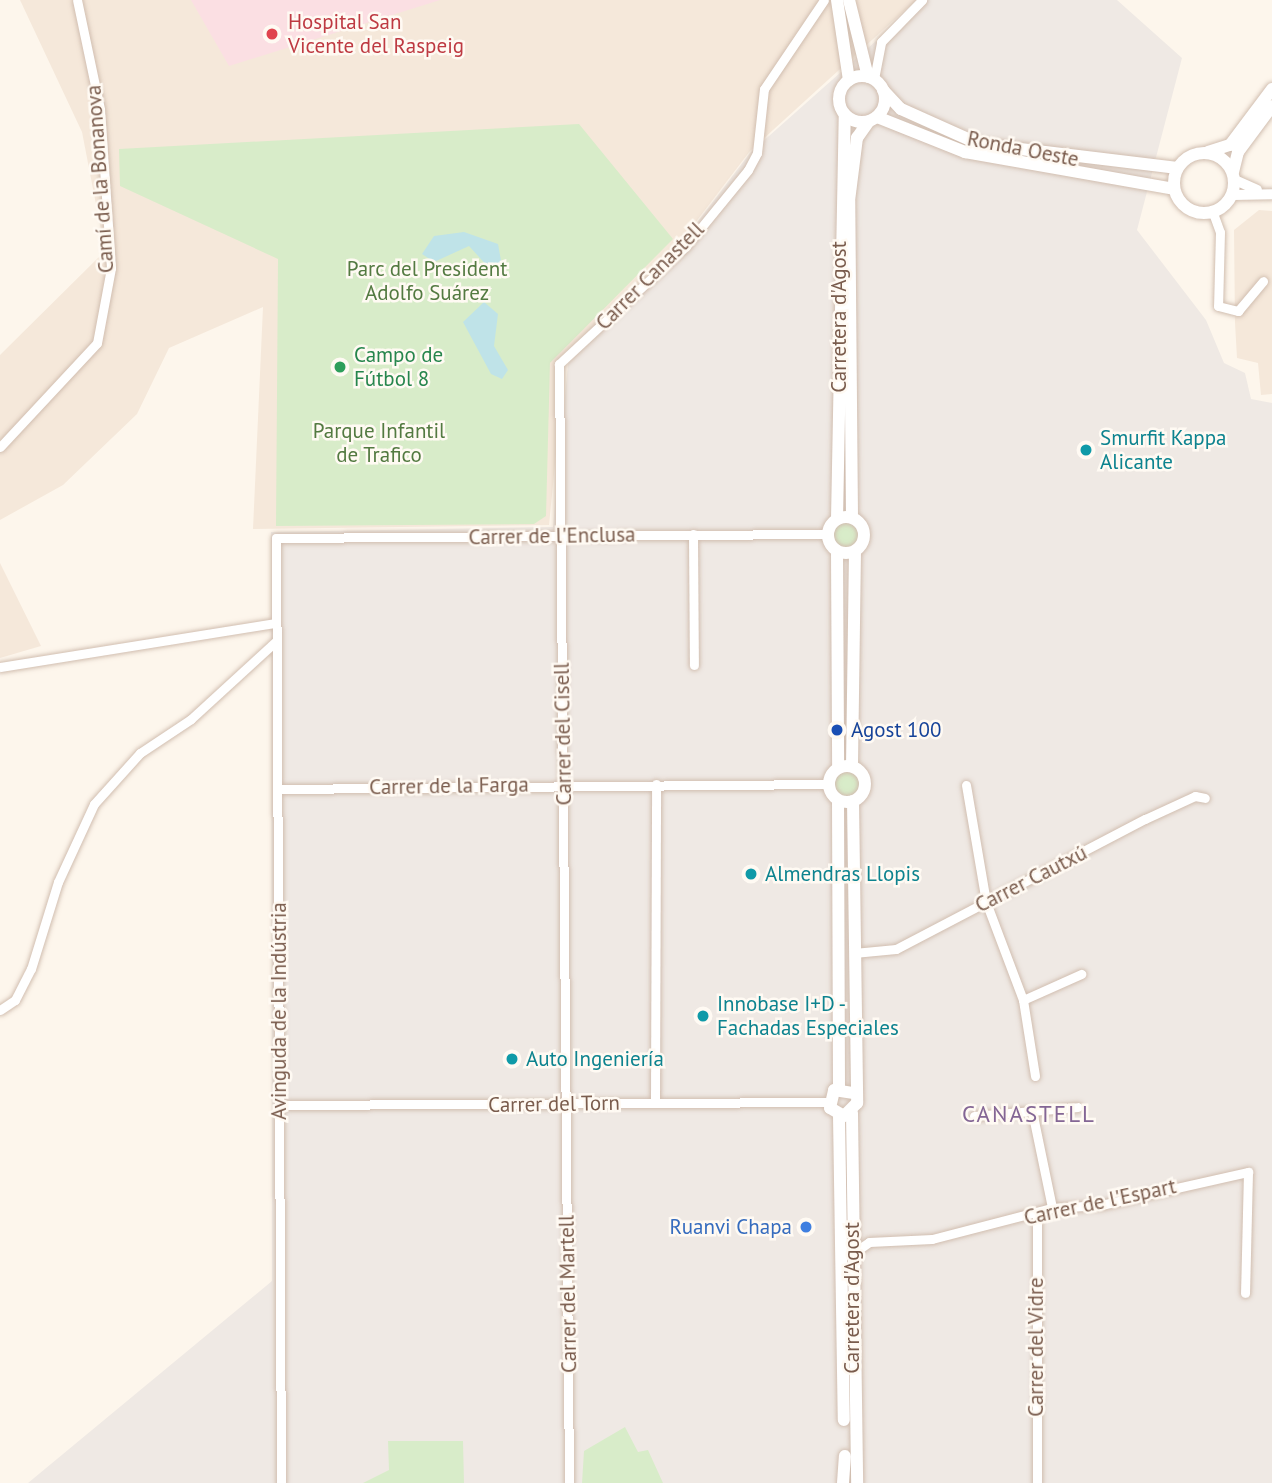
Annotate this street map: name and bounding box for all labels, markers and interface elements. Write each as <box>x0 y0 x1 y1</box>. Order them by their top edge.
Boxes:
place label: Hospital San Vicente del Raspeig <box>288 9 464 59</box>
marker: Hospital San Vicente del Raspeig <box>262 24 282 44</box>
street label: Camí de la Bonanova <box>81 84 119 274</box>
street label: Ronda Oeste <box>965 126 1081 172</box>
street label: Carrer Canastell <box>591 217 709 335</box>
street label: Carretera d'Agost <box>826 241 852 393</box>
park label: Parc del President Adolfo Suárez <box>346 256 508 306</box>
place label: Campo de Fútbol 8 <box>354 342 443 392</box>
marker: Campo de Fútbol 8 <box>332 359 348 375</box>
park label: Parque Infantil de Trafico <box>313 418 445 468</box>
place label: Smurfit Kappa Alicante <box>1100 425 1227 475</box>
marker: Smurfit Kappa Alicante <box>1078 442 1094 458</box>
street label: Carrer de l'Enclusa <box>468 522 636 550</box>
street label: Carrer del Cisell <box>549 662 577 806</box>
place label: Agost 100 <box>851 717 941 743</box>
marker: Agost 100 <box>829 722 845 738</box>
street label: Carrer de la Farga <box>369 772 529 800</box>
street label: Carrer Cautxú <box>971 840 1091 918</box>
place label: Almendras Llopis <box>765 861 920 887</box>
marker: Almendras Llopis <box>743 866 759 882</box>
street label: Avinguda de la Indústria <box>266 902 292 1120</box>
place label: Innobase I+D - Fachadas Especiales <box>717 991 899 1041</box>
marker: Innobase I+D - Fachadas Especiales <box>695 1008 711 1024</box>
place label: Auto Ingeniería <box>526 1046 664 1072</box>
marker: Auto Ingeniería <box>504 1051 520 1067</box>
street label: Carrer del Torn <box>488 1090 620 1118</box>
district label: CANASTELL <box>963 1100 1095 1128</box>
street label: Carrer de l'Espart <box>1022 1174 1178 1230</box>
place label: Ruanvi Chapa <box>669 1214 792 1240</box>
street label: Carrer del Martell <box>554 1215 582 1373</box>
marker: Ruanvi Chapa <box>798 1219 814 1235</box>
street label: Carretera d'Agost <box>839 1222 865 1374</box>
street label: Carrer del Vidre <box>1023 1277 1049 1417</box>

